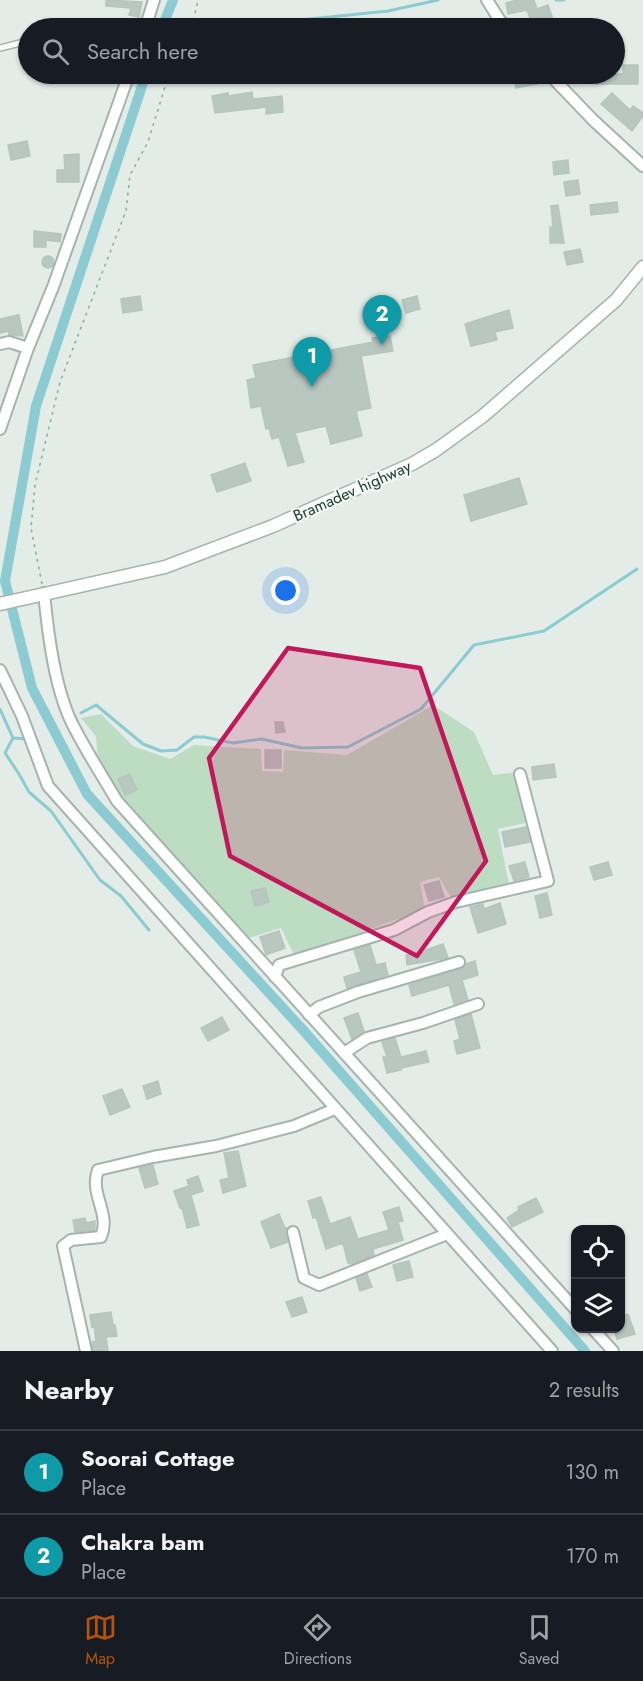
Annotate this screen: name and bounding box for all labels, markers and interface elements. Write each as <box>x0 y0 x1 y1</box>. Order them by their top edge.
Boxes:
search box <box>18 18 625 84</box>
icon: search <box>39 35 72 68</box>
text: Search here <box>87 35 198 67</box>
pin: 2 <box>362 296 401 345</box>
pin: 1 <box>292 338 332 387</box>
street label: Bramadev highway <box>289 454 415 527</box>
your location <box>271 576 300 605</box>
map controls <box>571 1225 625 1333</box>
button: locate <box>571 1225 625 1279</box>
button: layers <box>571 1279 625 1333</box>
text: Nearby <box>24 1371 113 1409</box>
text: 2 results <box>549 1376 619 1405</box>
text: Soorai Cottage <box>81 1442 235 1474</box>
text: 1 <box>38 1458 49 1487</box>
text: 130 m <box>565 1458 619 1487</box>
text: Place <box>81 1474 126 1503</box>
text: Chakra bam <box>81 1526 204 1558</box>
text: 2 <box>37 1542 50 1571</box>
text: 170 m <box>566 1542 619 1571</box>
text: Place <box>81 1558 126 1587</box>
tab: Map <box>84 1611 117 1670</box>
tab: Directions <box>284 1611 352 1670</box>
tab: Saved <box>519 1611 559 1670</box>

